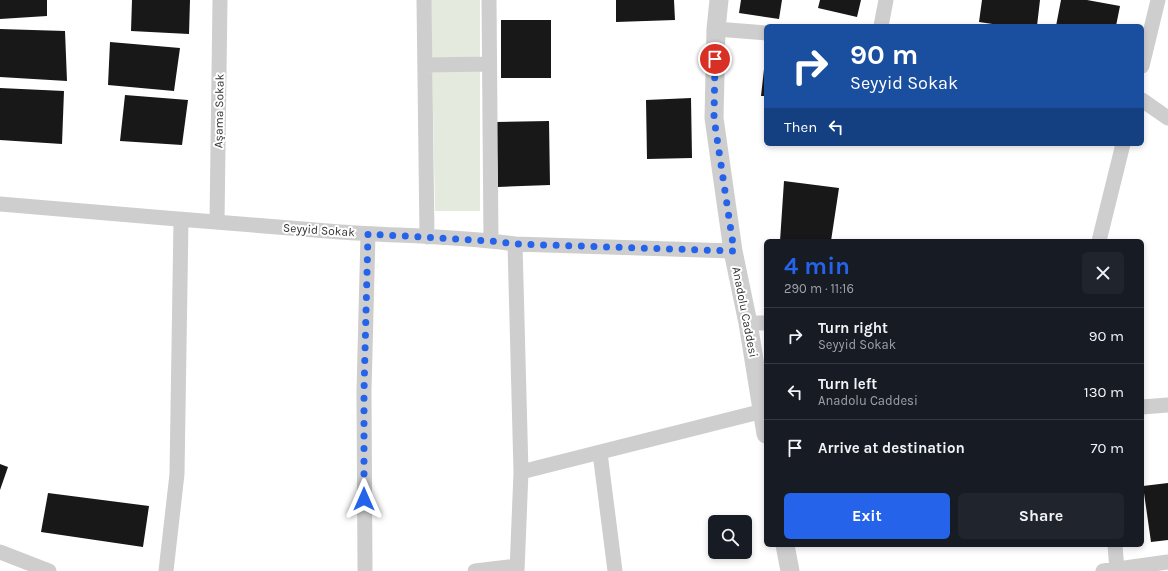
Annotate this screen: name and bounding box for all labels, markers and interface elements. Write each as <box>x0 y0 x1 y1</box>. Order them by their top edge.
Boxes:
text: 90 m <box>850 38 918 71</box>
icon: right <box>784 40 836 92</box>
pin <box>698 42 732 76</box>
icon: arrive <box>704 48 726 70</box>
text: Seyyid Sokak <box>850 72 958 94</box>
street label: Aşama Sokak <box>211 73 227 148</box>
icon: left <box>825 116 847 138</box>
text: Then <box>784 118 817 136</box>
street label: Seyyid Sokak <box>283 221 356 240</box>
text: 4 min <box>784 252 850 280</box>
button: close <box>1082 252 1124 294</box>
street label: Anadolu Caddesi <box>729 265 761 359</box>
text: 290 m · 11:16 <box>784 281 854 296</box>
text: Turn right <box>818 319 888 337</box>
icon: right <box>784 325 806 347</box>
text: 90 m <box>1089 327 1124 345</box>
text: Seyyid Sokak <box>818 337 896 352</box>
text: Turn left <box>818 375 877 393</box>
icon: left <box>784 381 806 403</box>
text: 130 m <box>1084 383 1124 401</box>
text: Anadolu Caddesi <box>818 393 918 408</box>
icon: arrive <box>784 437 806 459</box>
text: Arrive at destination <box>818 439 965 457</box>
text: 70 m <box>1090 439 1124 457</box>
position arrow <box>343 478 385 520</box>
button: Exit <box>784 493 950 539</box>
button: Share <box>958 493 1124 539</box>
map controls <box>708 515 752 559</box>
button: search <box>708 515 752 559</box>

